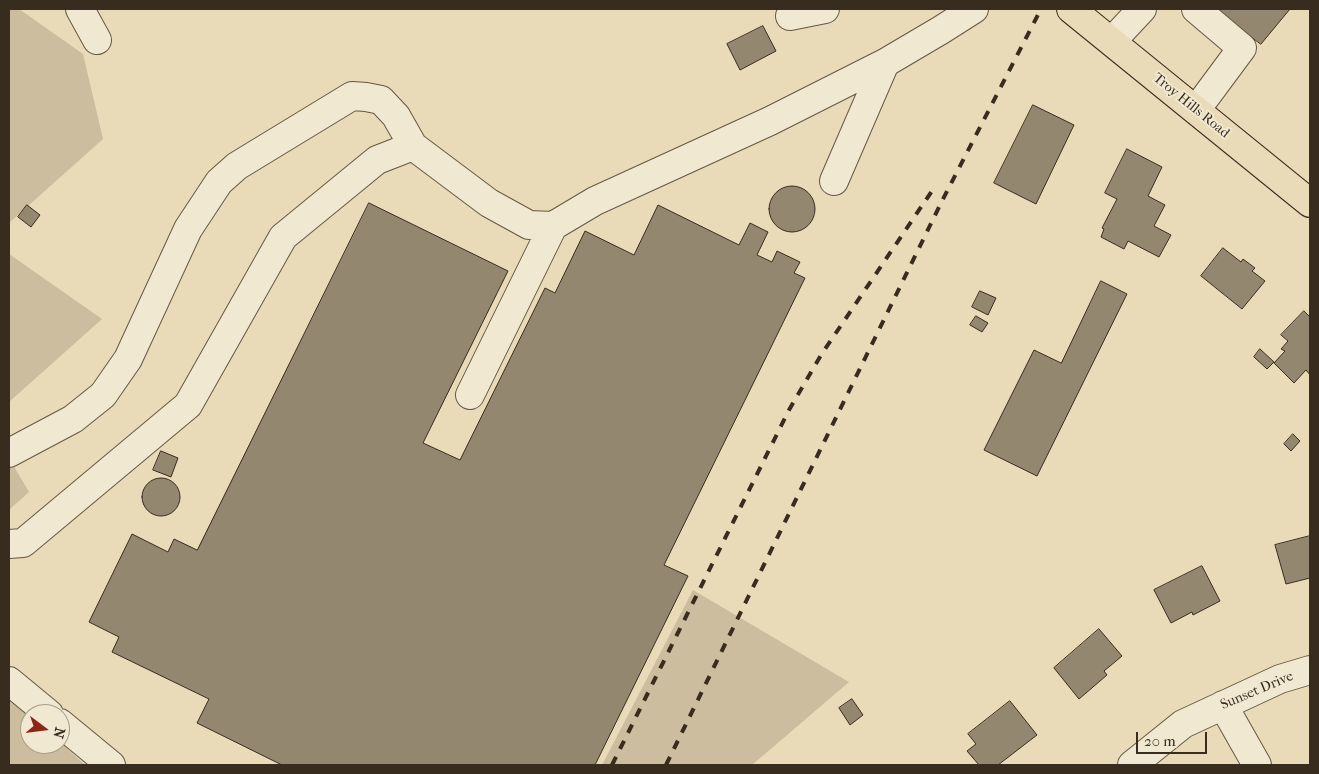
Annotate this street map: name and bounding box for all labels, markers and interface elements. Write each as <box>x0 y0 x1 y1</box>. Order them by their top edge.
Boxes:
street label: Troy Hills Road <box>1149 70 1233 142</box>
street label: Sunset Drive <box>1218 668 1296 714</box>
north arrow <box>20 704 70 754</box>
scale bar <box>1139 722 1210 754</box>
text: N <box>49 725 69 740</box>
text: 20 m <box>1144 732 1176 750</box>

